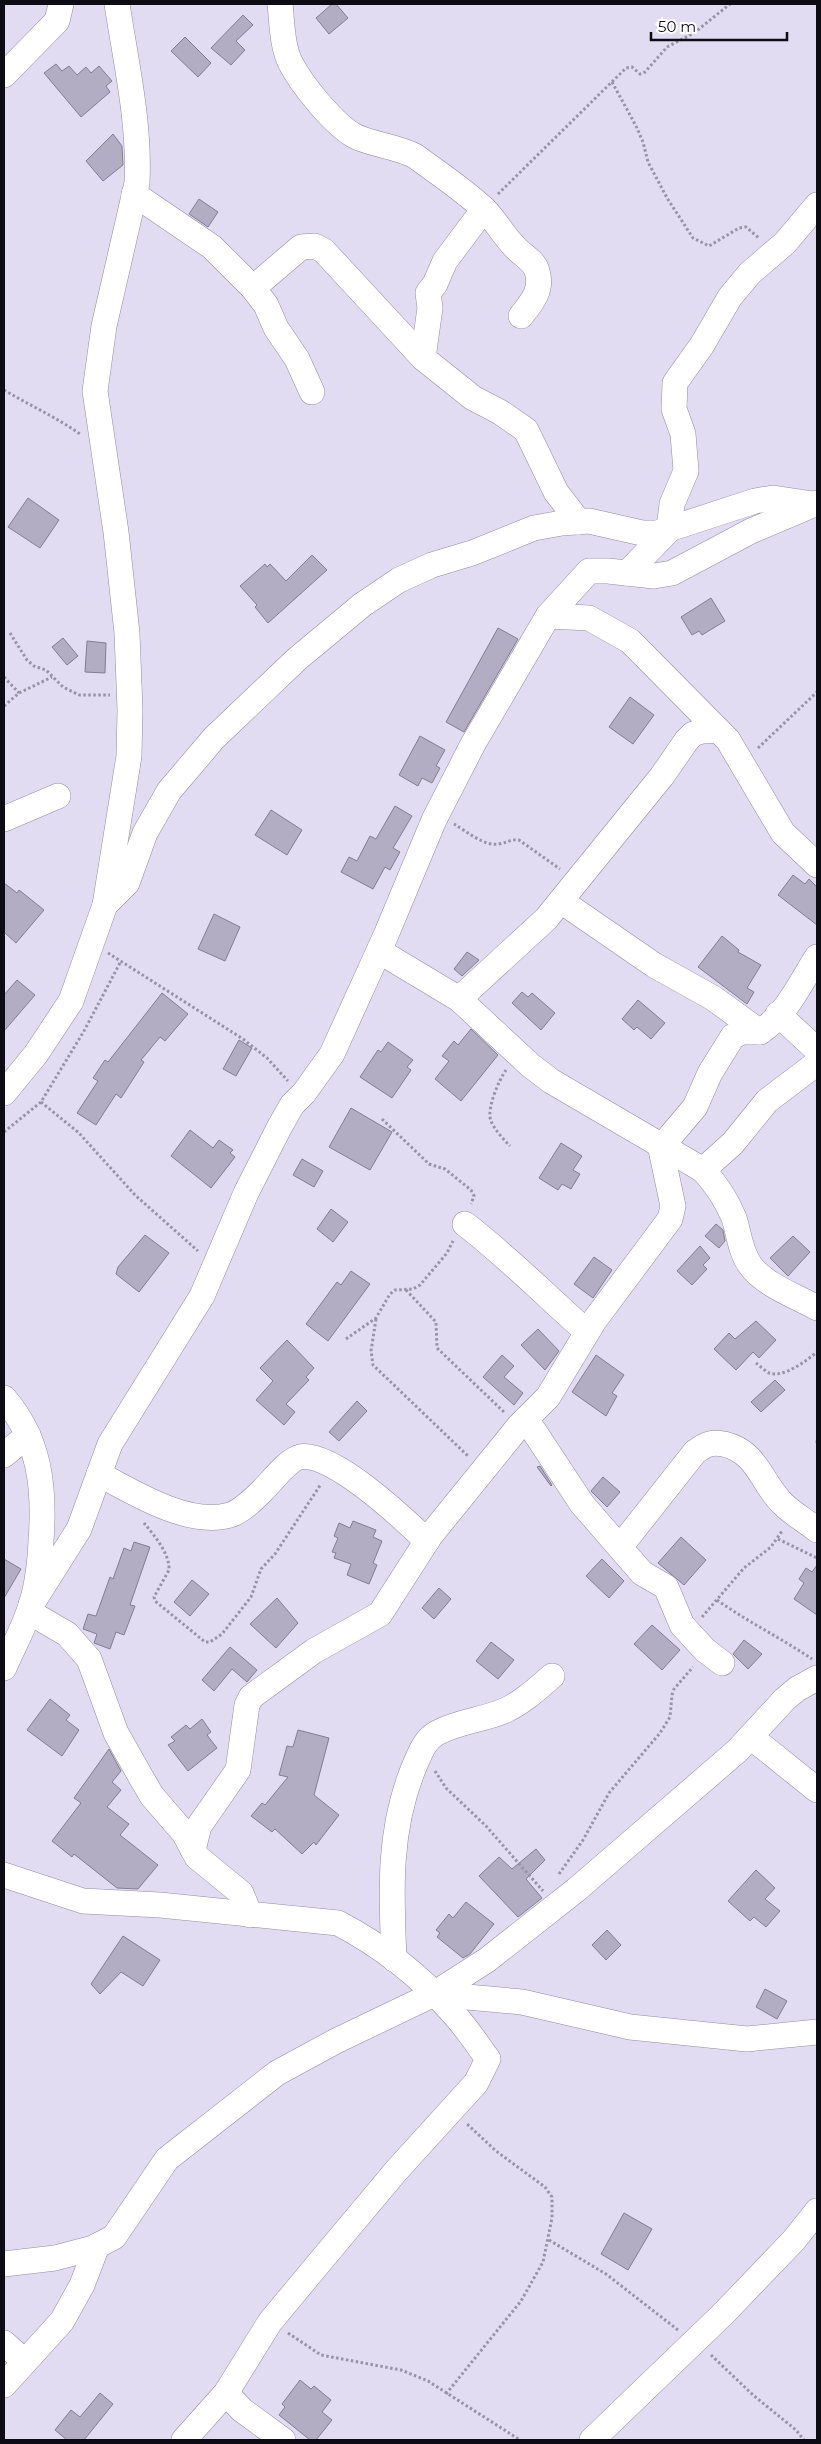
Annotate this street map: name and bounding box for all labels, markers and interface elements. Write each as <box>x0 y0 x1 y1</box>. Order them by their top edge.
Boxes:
scale bar <box>651 10 787 42</box>
text: 50 m <box>658 17 696 36</box>

